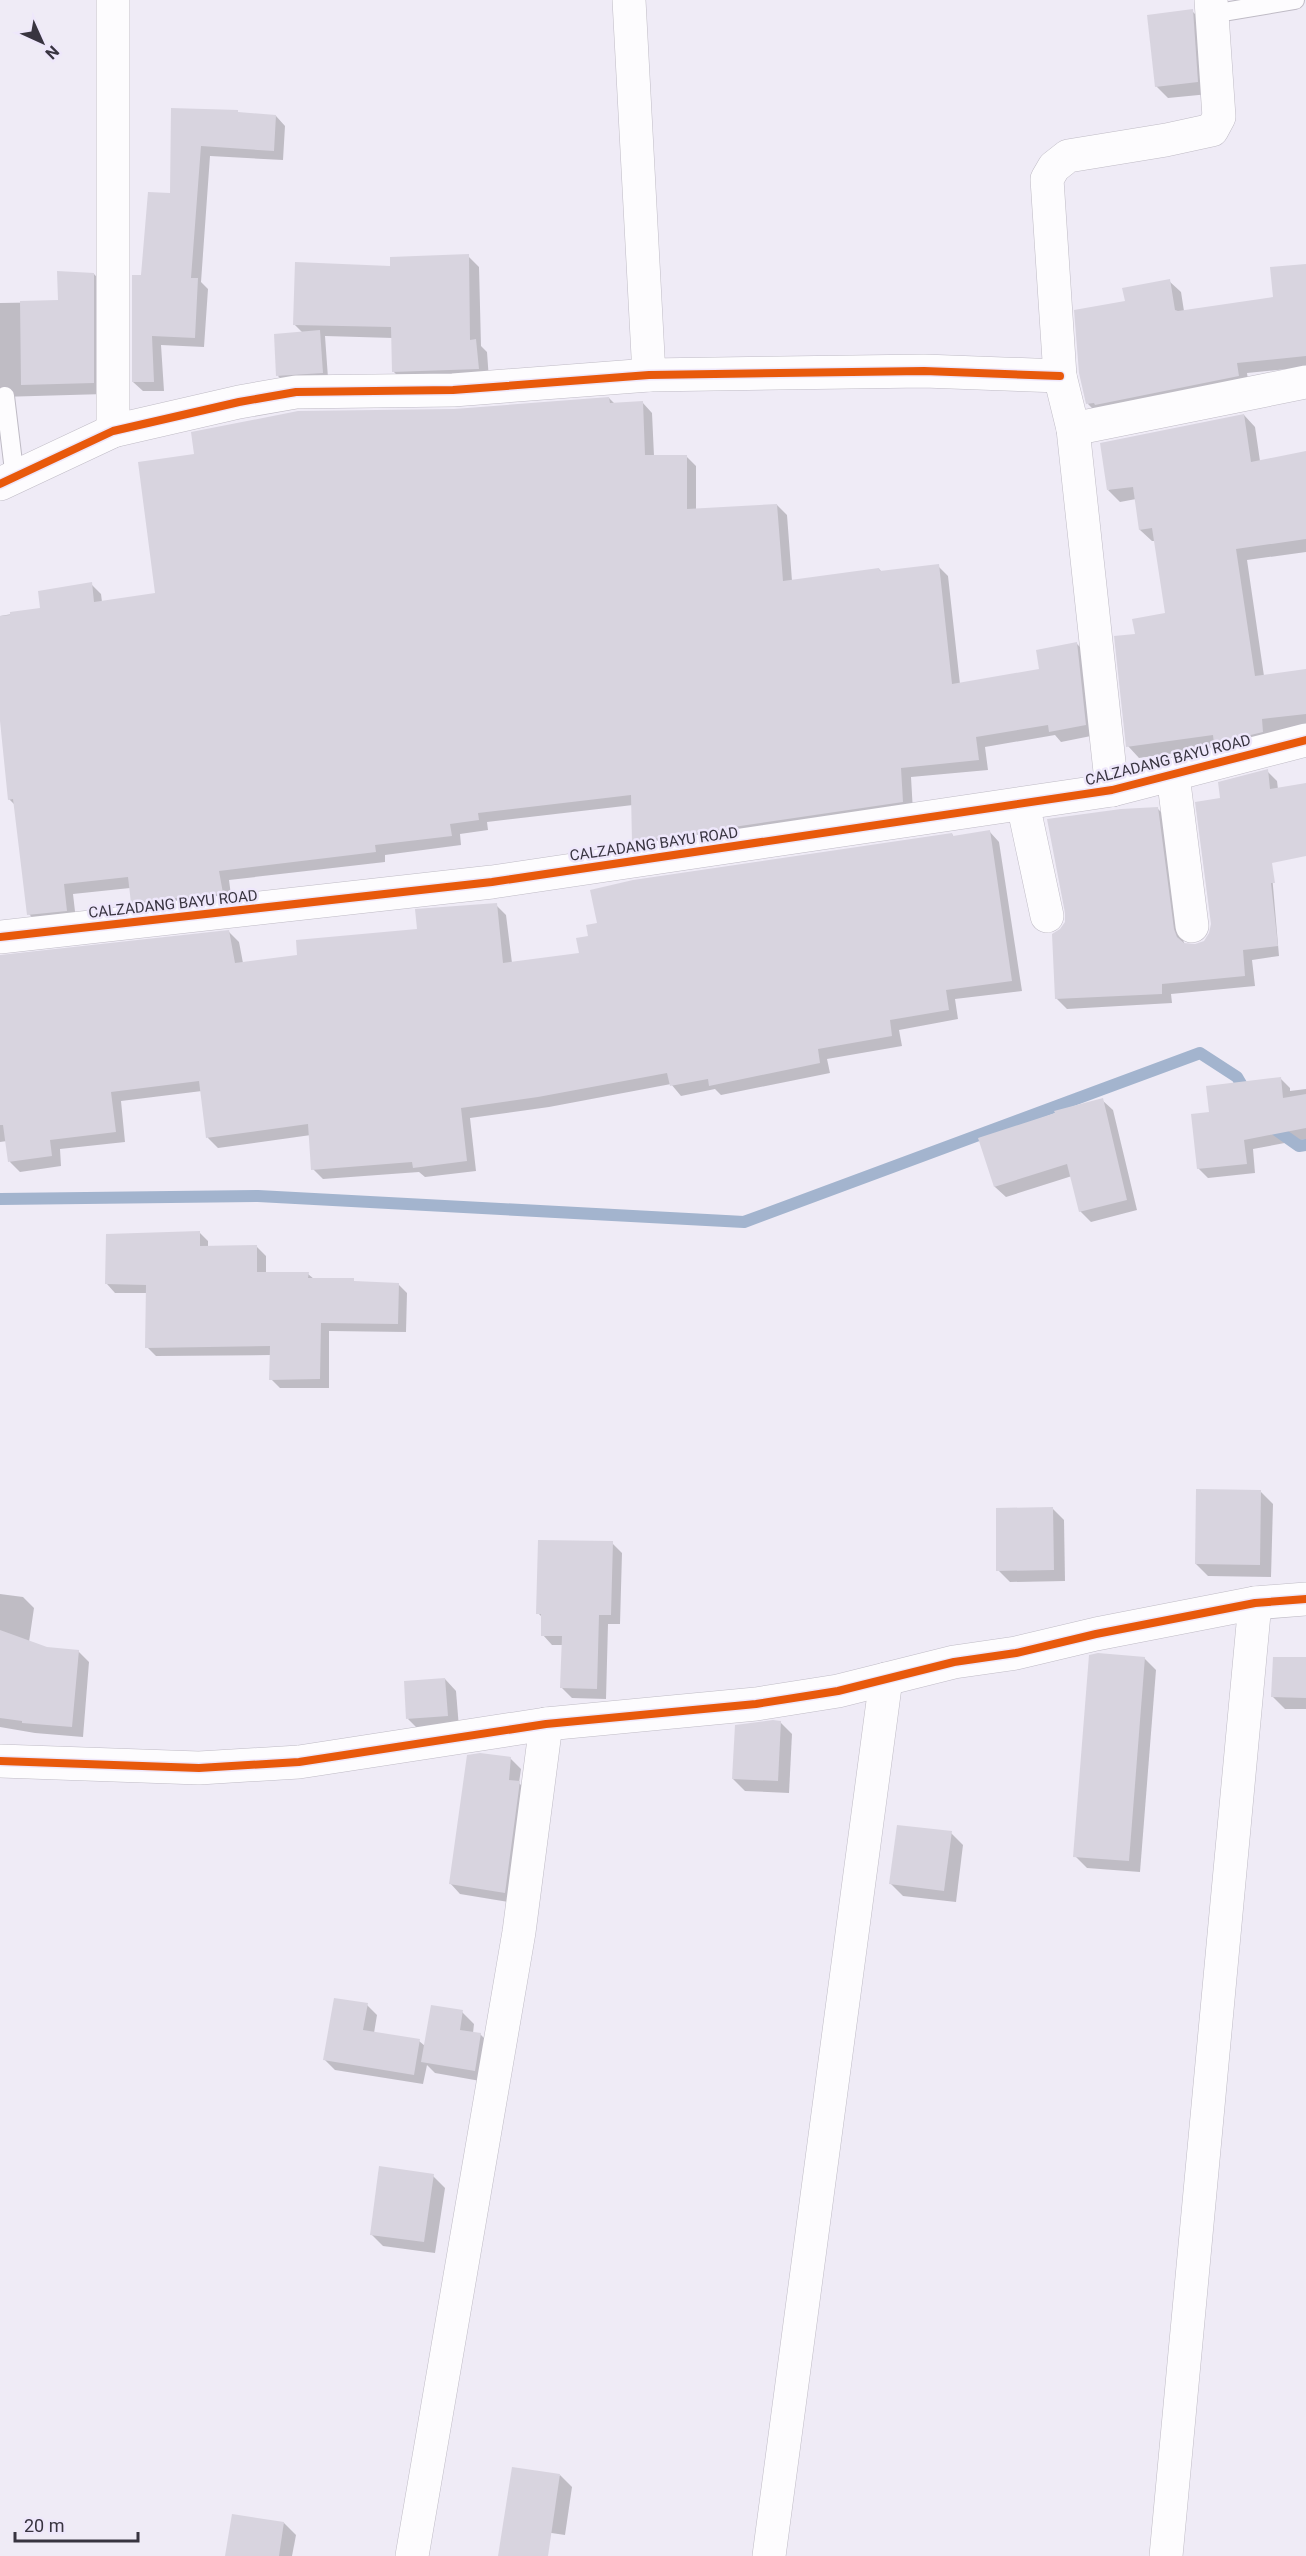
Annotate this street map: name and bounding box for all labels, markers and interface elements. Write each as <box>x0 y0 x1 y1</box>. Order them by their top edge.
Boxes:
north arrow <box>12 12 72 72</box>
text: N <box>42 42 63 63</box>
street label: CALZADANG BAYU ROAD <box>1083 731 1253 789</box>
street label: CALZADANG BAYU ROAD <box>569 823 739 865</box>
street label: CALZADANG BAYU ROAD <box>88 886 258 922</box>
scale bar <box>15 2505 138 2543</box>
text: 20 m <box>24 2515 64 2536</box>

